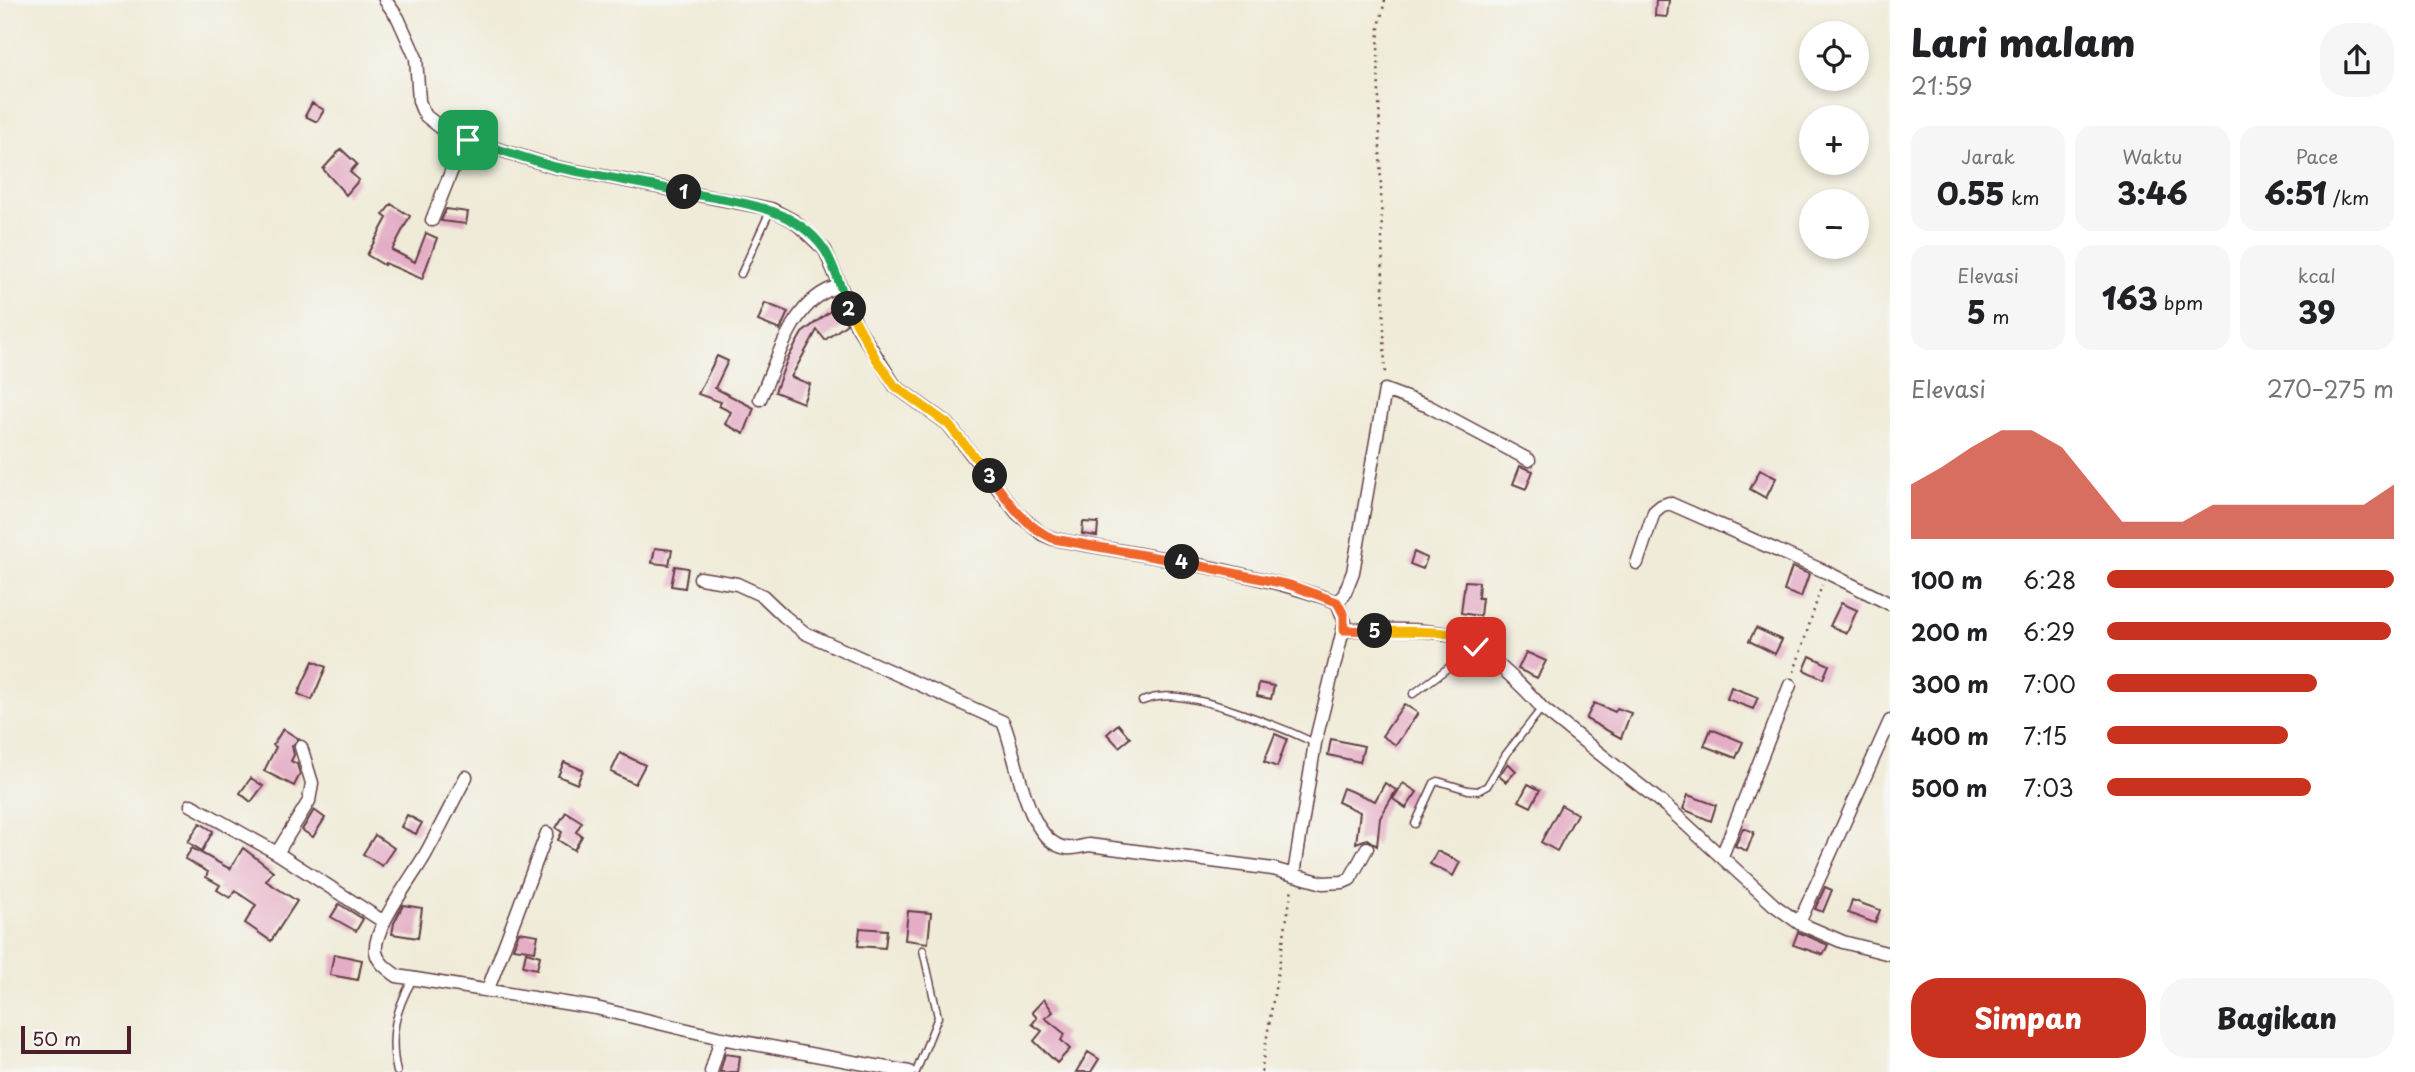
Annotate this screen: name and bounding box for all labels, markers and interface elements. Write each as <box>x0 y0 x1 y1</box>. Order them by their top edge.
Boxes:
text: Lari malam <box>1911 13 2136 70</box>
map controls <box>1799 21 1869 259</box>
button: locate <box>1799 21 1869 91</box>
button: share <box>2320 23 2394 97</box>
text: 21:59 <box>1911 68 1973 103</box>
button: + <box>1799 105 1869 175</box>
pin <box>438 110 498 170</box>
icon: arrive <box>449 121 487 159</box>
text: Jarak <box>1961 142 2015 170</box>
text: Waktu <box>2123 142 2182 170</box>
text: Pace <box>2295 142 2338 170</box>
text: 0.55 <box>1937 170 2005 215</box>
text: 3:46 <box>2117 170 2188 215</box>
text: 6:51 <box>2264 170 2327 215</box>
pin: 1 <box>666 174 702 210</box>
text: 1 <box>679 177 688 205</box>
text: km <box>2005 183 2040 211</box>
text: /km <box>2327 183 2369 211</box>
button: − <box>1799 189 1869 259</box>
text: Elevasi <box>1957 261 2019 289</box>
text: kcal <box>2298 261 2336 289</box>
text: 163 <box>2102 275 2158 320</box>
text: bpm <box>2158 288 2203 316</box>
text: 5 <box>1967 289 1986 334</box>
text: 39 <box>2298 289 2335 334</box>
pin: 2 <box>832 292 866 326</box>
text: 2 <box>842 294 855 322</box>
text: m <box>1986 302 2009 330</box>
text: Elevasi <box>1911 371 1986 406</box>
text: 270–275 m <box>2267 371 2394 406</box>
pin: 3 <box>972 458 1007 494</box>
text: 3 <box>983 461 996 489</box>
pin: 4 <box>1164 544 1200 580</box>
text: 4 <box>1175 547 1188 575</box>
text: 100 m <box>1911 562 1983 597</box>
text: 6:28 <box>2023 562 2076 597</box>
pin: 5 <box>1358 614 1392 648</box>
text: 200 m <box>1911 614 1988 649</box>
text: 6:29 <box>2023 614 2075 649</box>
text: 5 <box>1368 616 1381 644</box>
pin <box>1446 617 1506 677</box>
icon: check <box>1457 628 1495 666</box>
text: 300 m <box>1911 666 1989 701</box>
text: 7:00 <box>2023 666 2076 701</box>
text: 400 m <box>1911 718 1989 753</box>
text: 7:15 <box>2023 718 2067 753</box>
text: 500 m <box>1911 770 1988 805</box>
text: 7:03 <box>2023 770 2074 805</box>
button: Simpan <box>1911 978 2146 1058</box>
button: Bagikan <box>2160 978 2394 1058</box>
scale bar <box>21 1023 131 1055</box>
text: 50 m <box>32 1024 81 1052</box>

